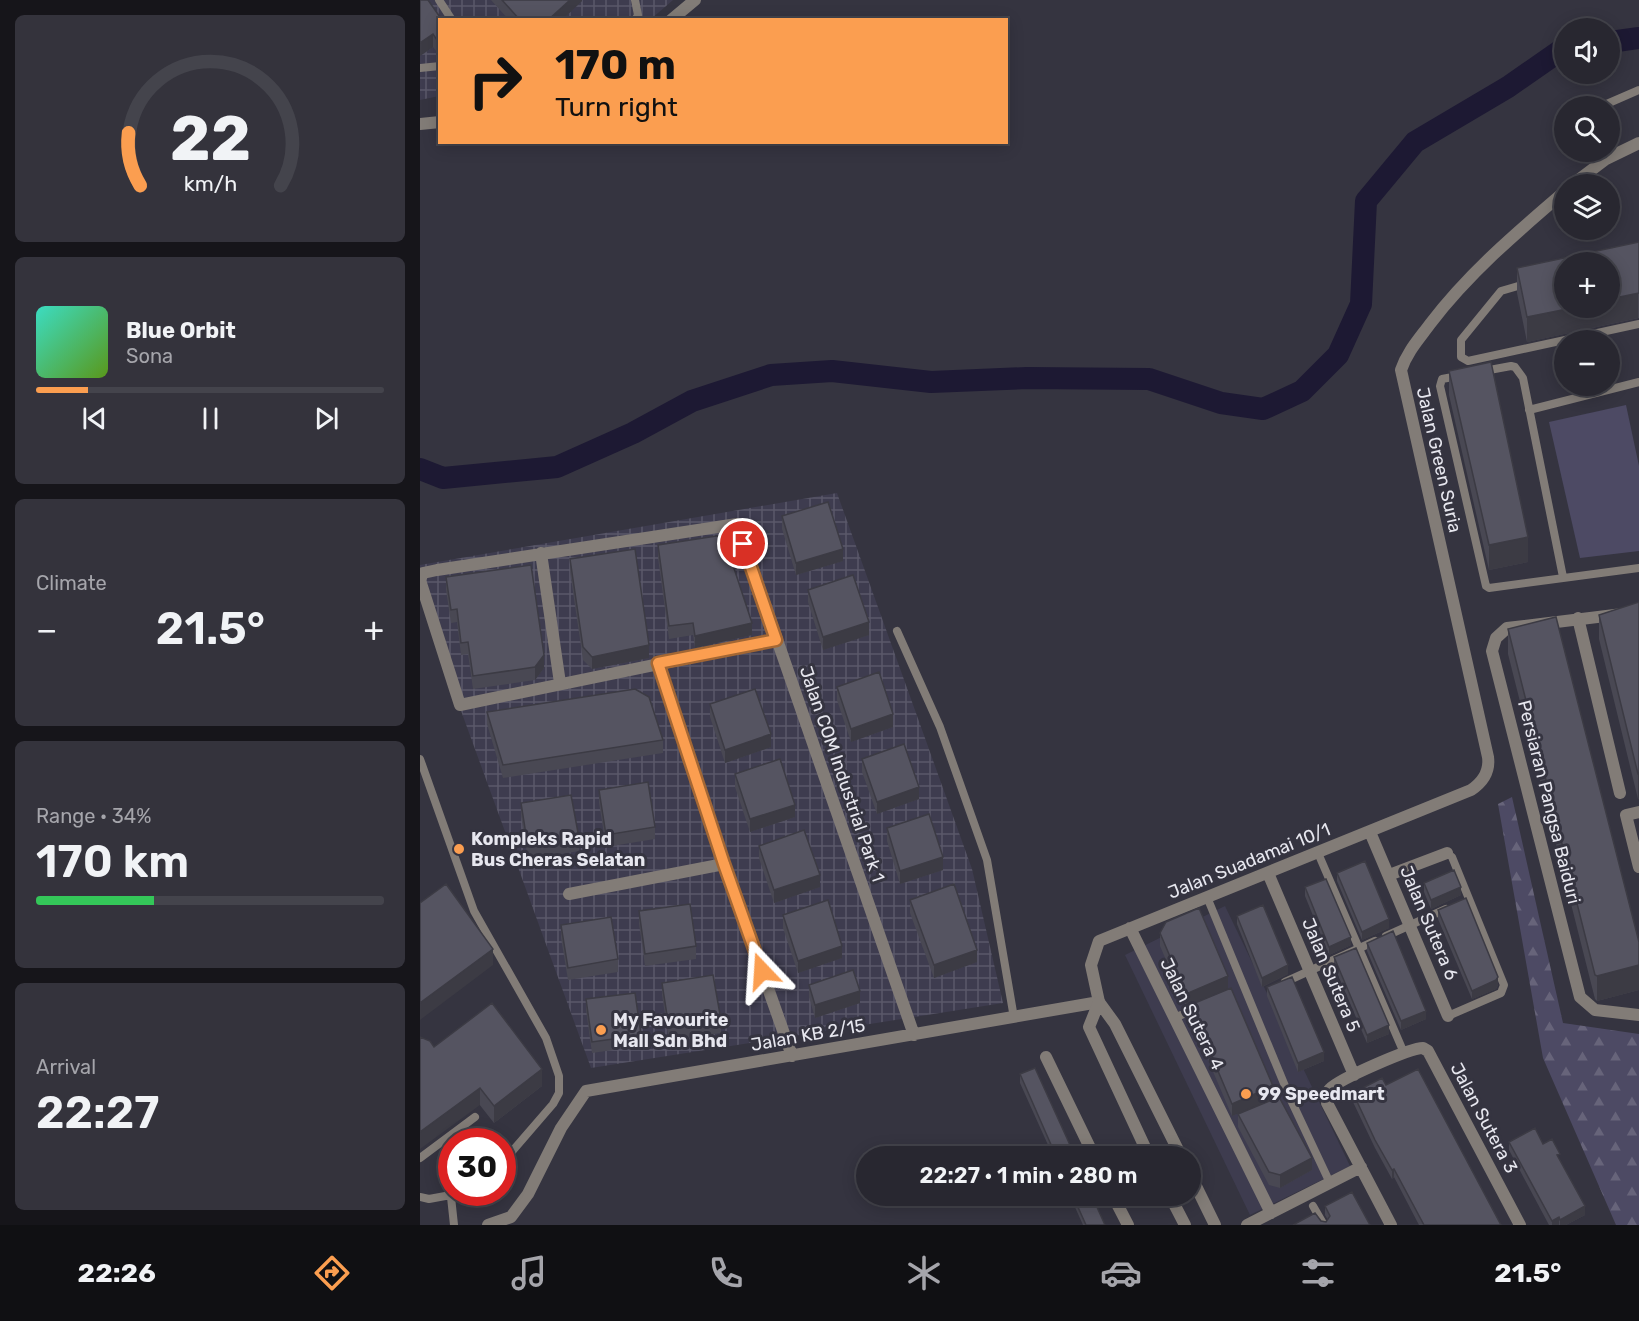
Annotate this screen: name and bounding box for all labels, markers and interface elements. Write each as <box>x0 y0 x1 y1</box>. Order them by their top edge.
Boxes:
map controls <box>1554 18 1620 396</box>
button: sound <box>1554 18 1620 84</box>
text: 170 m <box>555 40 676 90</box>
icon: right <box>456 42 534 120</box>
text: Turn right <box>555 91 678 123</box>
button: search <box>1554 96 1620 162</box>
text: 22 <box>169 102 251 176</box>
text: km/h <box>183 171 237 196</box>
button: layers <box>1554 174 1620 240</box>
button: + <box>1554 252 1620 318</box>
text: Blue Orbit <box>126 317 236 344</box>
button: − <box>1554 330 1620 396</box>
text: Sona <box>126 344 173 368</box>
street label: Jalan Green Suria <box>1412 385 1466 535</box>
icon: previous <box>78 402 111 435</box>
icon: pause <box>194 402 227 435</box>
icon: next <box>310 402 343 435</box>
pin <box>717 518 768 569</box>
icon: arrive <box>726 527 759 560</box>
text: Climate <box>36 571 107 595</box>
text: 21.5° <box>156 602 265 655</box>
text: − <box>36 610 57 649</box>
text: + <box>363 610 384 649</box>
street label: Jalan COM Industrial Park 1 <box>795 663 889 885</box>
street label: Persiaran Pangsa Baiduri <box>1513 698 1585 906</box>
text: Range · 34% <box>36 804 151 828</box>
street label: Jalan Suadamai 10/1 <box>1165 818 1333 904</box>
place label: Kompleks Rapid Bus Cheras Selatan <box>471 828 645 871</box>
text: 170 km <box>36 835 189 888</box>
marker: Kompleks Rapid Bus Cheras Selatan <box>452 842 466 856</box>
street label: Jalan Sutera 6 <box>1395 863 1463 984</box>
street label: Jalan Sutera 5 <box>1297 915 1365 1035</box>
position arrow <box>730 939 794 1003</box>
street label: Jalan Sutera 4 <box>1155 954 1229 1074</box>
place label: My Favourite Mall Sdn Bhd <box>613 1009 729 1052</box>
street label: Jalan KB 2/15 <box>749 1014 867 1056</box>
marker: My Favourite Mall Sdn Bhd <box>594 1023 608 1037</box>
text: Arrival <box>36 1055 96 1079</box>
street label: Jalan Sutera 3 <box>1446 1059 1522 1177</box>
place label: 99 Speedmart <box>1258 1083 1385 1105</box>
text: 22:27 <box>36 1086 159 1139</box>
marker: 99 Speedmart <box>1239 1087 1253 1101</box>
speed limit sign: 30 <box>438 1128 516 1206</box>
text: 22:27 · 1 min · 280 m <box>920 1162 1137 1189</box>
icon: directions <box>311 1252 353 1294</box>
icon: music <box>508 1252 550 1294</box>
icon: phone <box>705 1252 747 1294</box>
icon: climate <box>903 1252 945 1294</box>
icon: car <box>1100 1252 1142 1294</box>
icon: filters <box>1297 1252 1339 1294</box>
text: 22:26 <box>78 1257 156 1289</box>
text: 21.5° <box>1494 1257 1561 1289</box>

